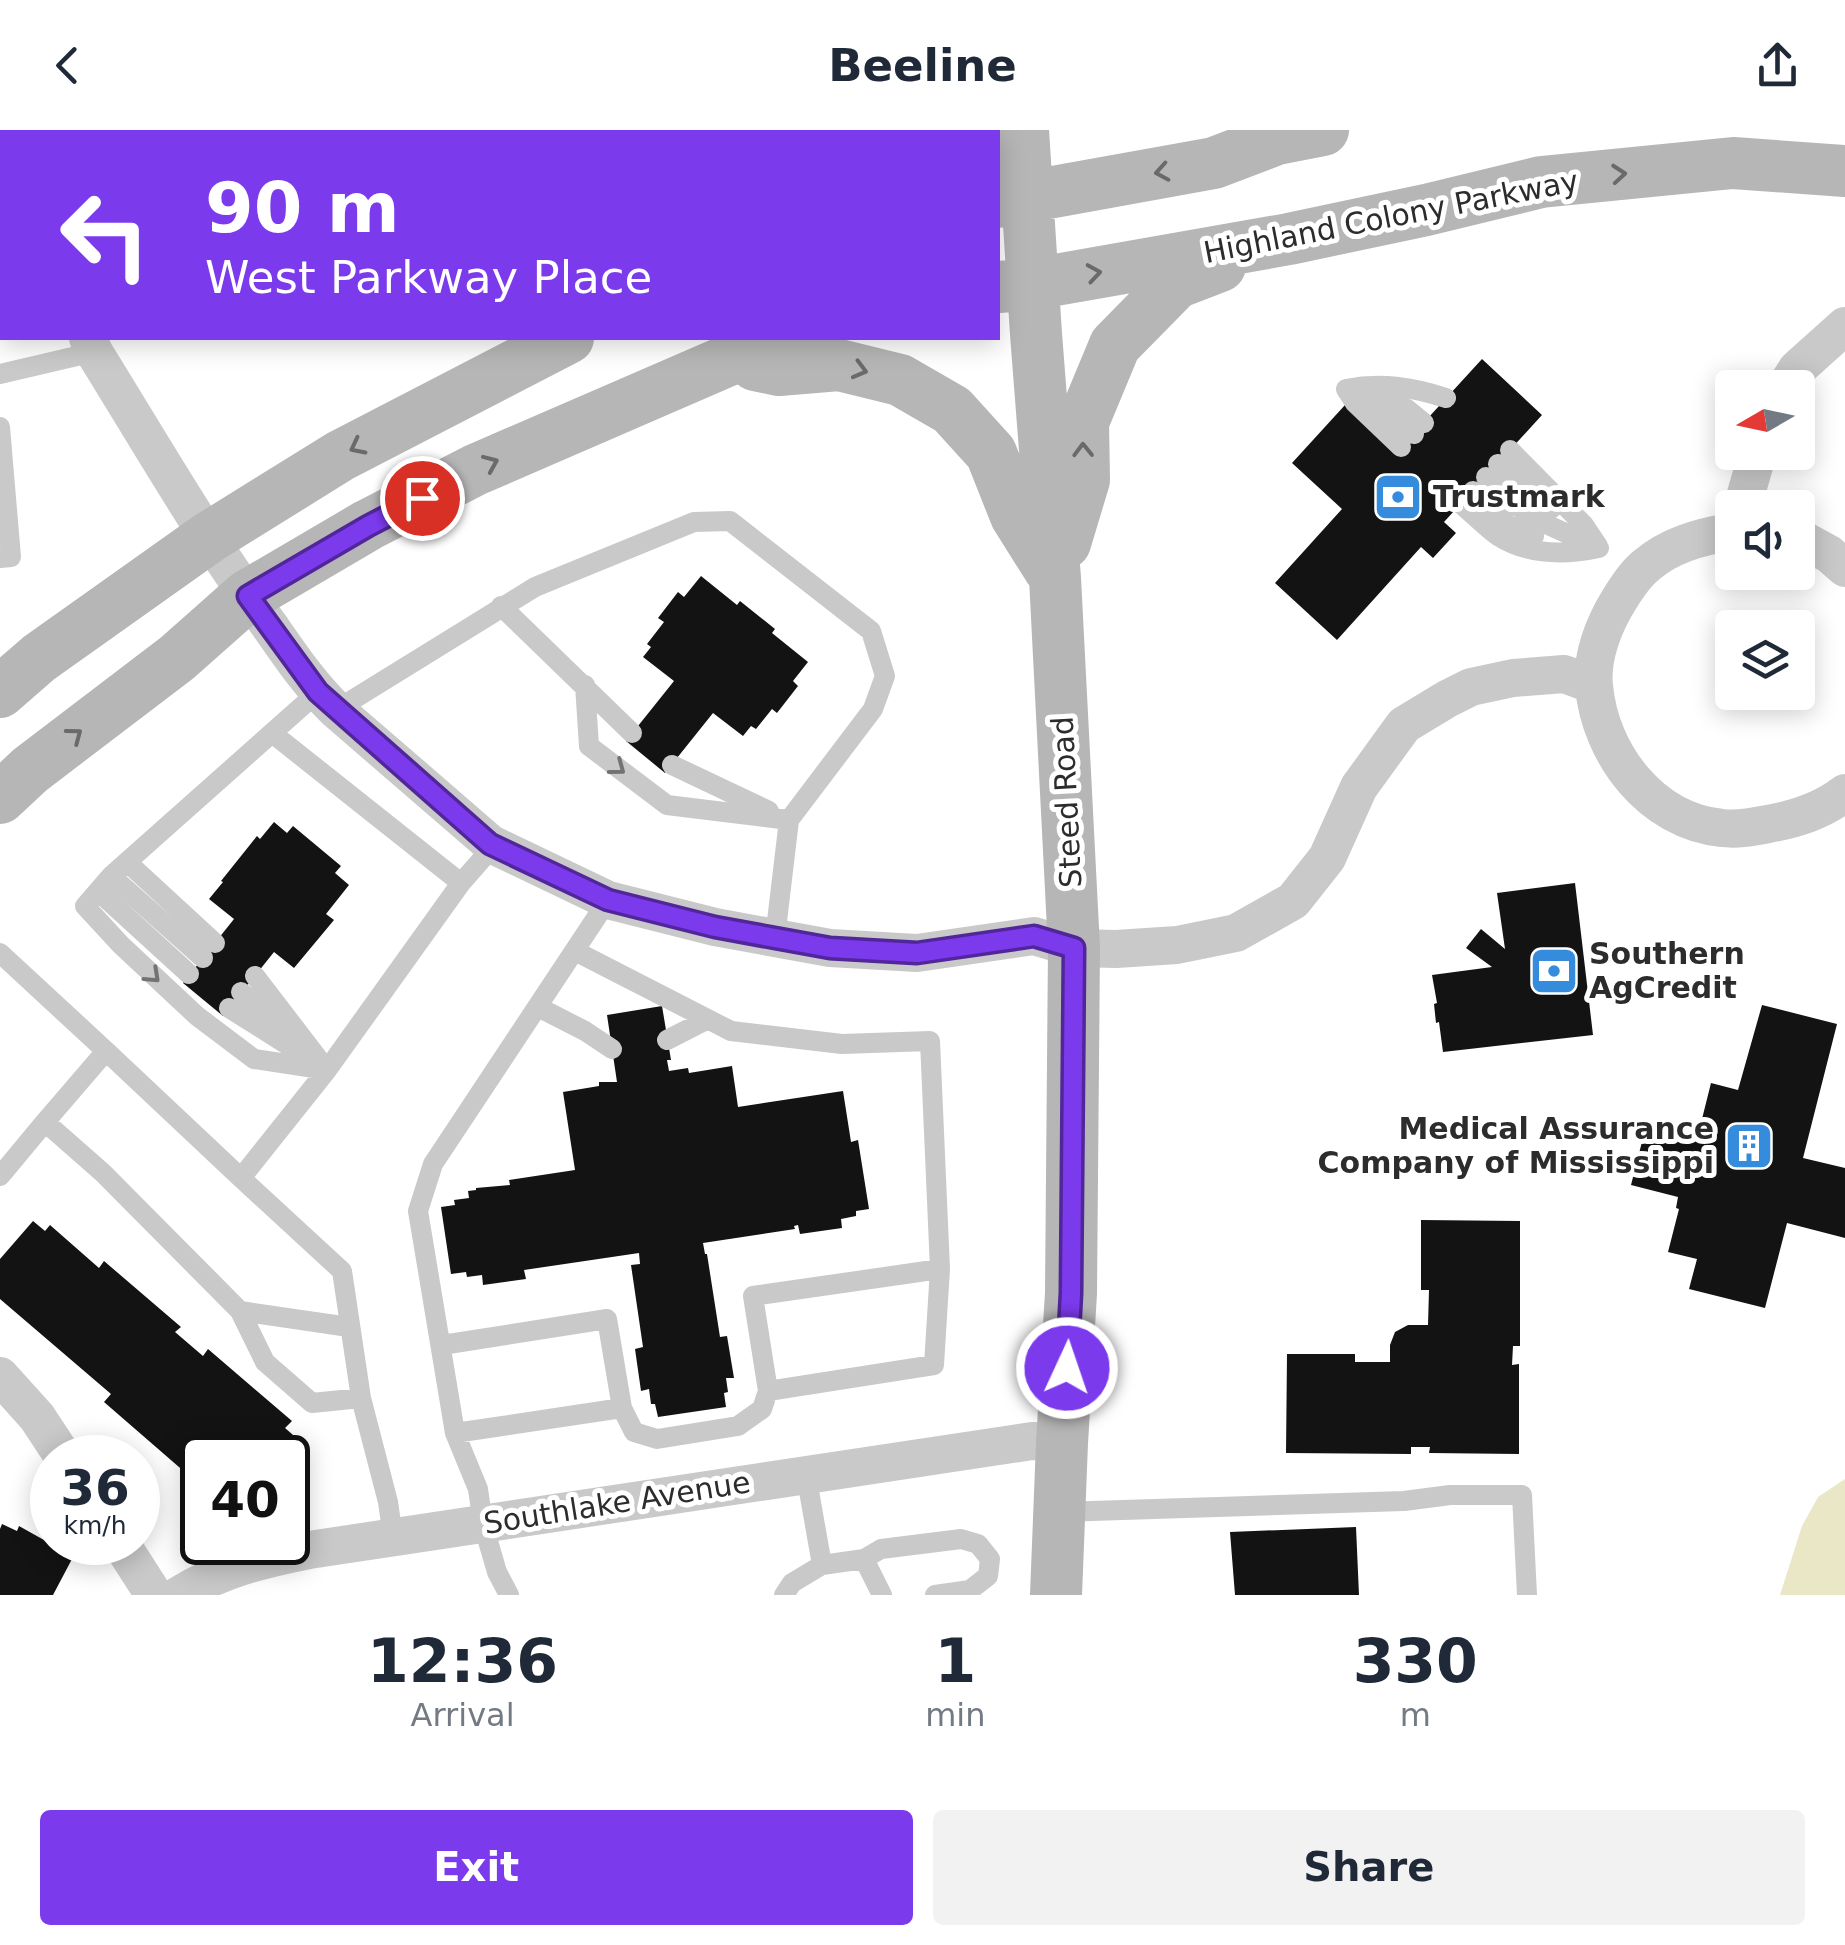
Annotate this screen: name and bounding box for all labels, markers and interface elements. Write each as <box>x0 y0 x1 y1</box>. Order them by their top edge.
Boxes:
icon: back <box>40 38 95 93</box>
icon: share <box>1750 38 1805 93</box>
text: Beeline <box>828 39 1017 92</box>
one-way arrow <box>1154 161 1170 182</box>
street label: Highland Colony Parkway <box>1201 163 1581 270</box>
one-way arrow <box>1612 164 1628 186</box>
text: 90 m <box>205 167 400 249</box>
icon: left <box>40 170 170 300</box>
text: West Parkway Place <box>205 251 652 304</box>
one-way arrow <box>1086 264 1102 285</box>
one-way arrow <box>851 358 868 379</box>
north arrow <box>1715 370 1815 470</box>
map controls <box>1715 370 1815 710</box>
one-way arrow <box>350 435 368 454</box>
one-way arrow <box>1073 441 1094 457</box>
one-way arrow <box>482 455 499 475</box>
pin <box>380 456 465 541</box>
icon: arrive <box>395 471 450 526</box>
bank icon: Trustmark <box>1372 471 1424 523</box>
place label: Trustmark <box>1433 479 1606 514</box>
button: sound <box>1715 490 1815 590</box>
button: layers <box>1715 610 1815 710</box>
street label: Steed Road <box>1045 715 1088 889</box>
one-way arrow <box>64 730 82 747</box>
one-way arrow <box>607 756 625 773</box>
place label: Southern AgCredit <box>1589 936 1745 1005</box>
bank icon: Southern AgCredit <box>1528 945 1580 997</box>
one-way arrow <box>142 964 160 982</box>
place label: Medical Assurance Company of Mississippi <box>1318 1111 1714 1180</box>
building icon: Medical Assurance Company of Mississippi <box>1723 1120 1775 1172</box>
position arrow <box>1015 1316 1119 1420</box>
speed limit sign: 40 <box>180 1435 310 1565</box>
text: 36 <box>60 1459 130 1517</box>
street label: Southlake Avenue <box>481 1464 753 1541</box>
text: km/h <box>63 1511 127 1540</box>
text: 12:36 <box>367 1626 558 1696</box>
text: 1 <box>934 1626 976 1696</box>
text: 330 <box>1353 1626 1478 1696</box>
text: Arrival <box>411 1696 515 1734</box>
text: min <box>925 1696 986 1734</box>
text: m <box>1400 1696 1431 1734</box>
button: Exit <box>40 1810 913 1925</box>
button: Share <box>933 1810 1805 1925</box>

